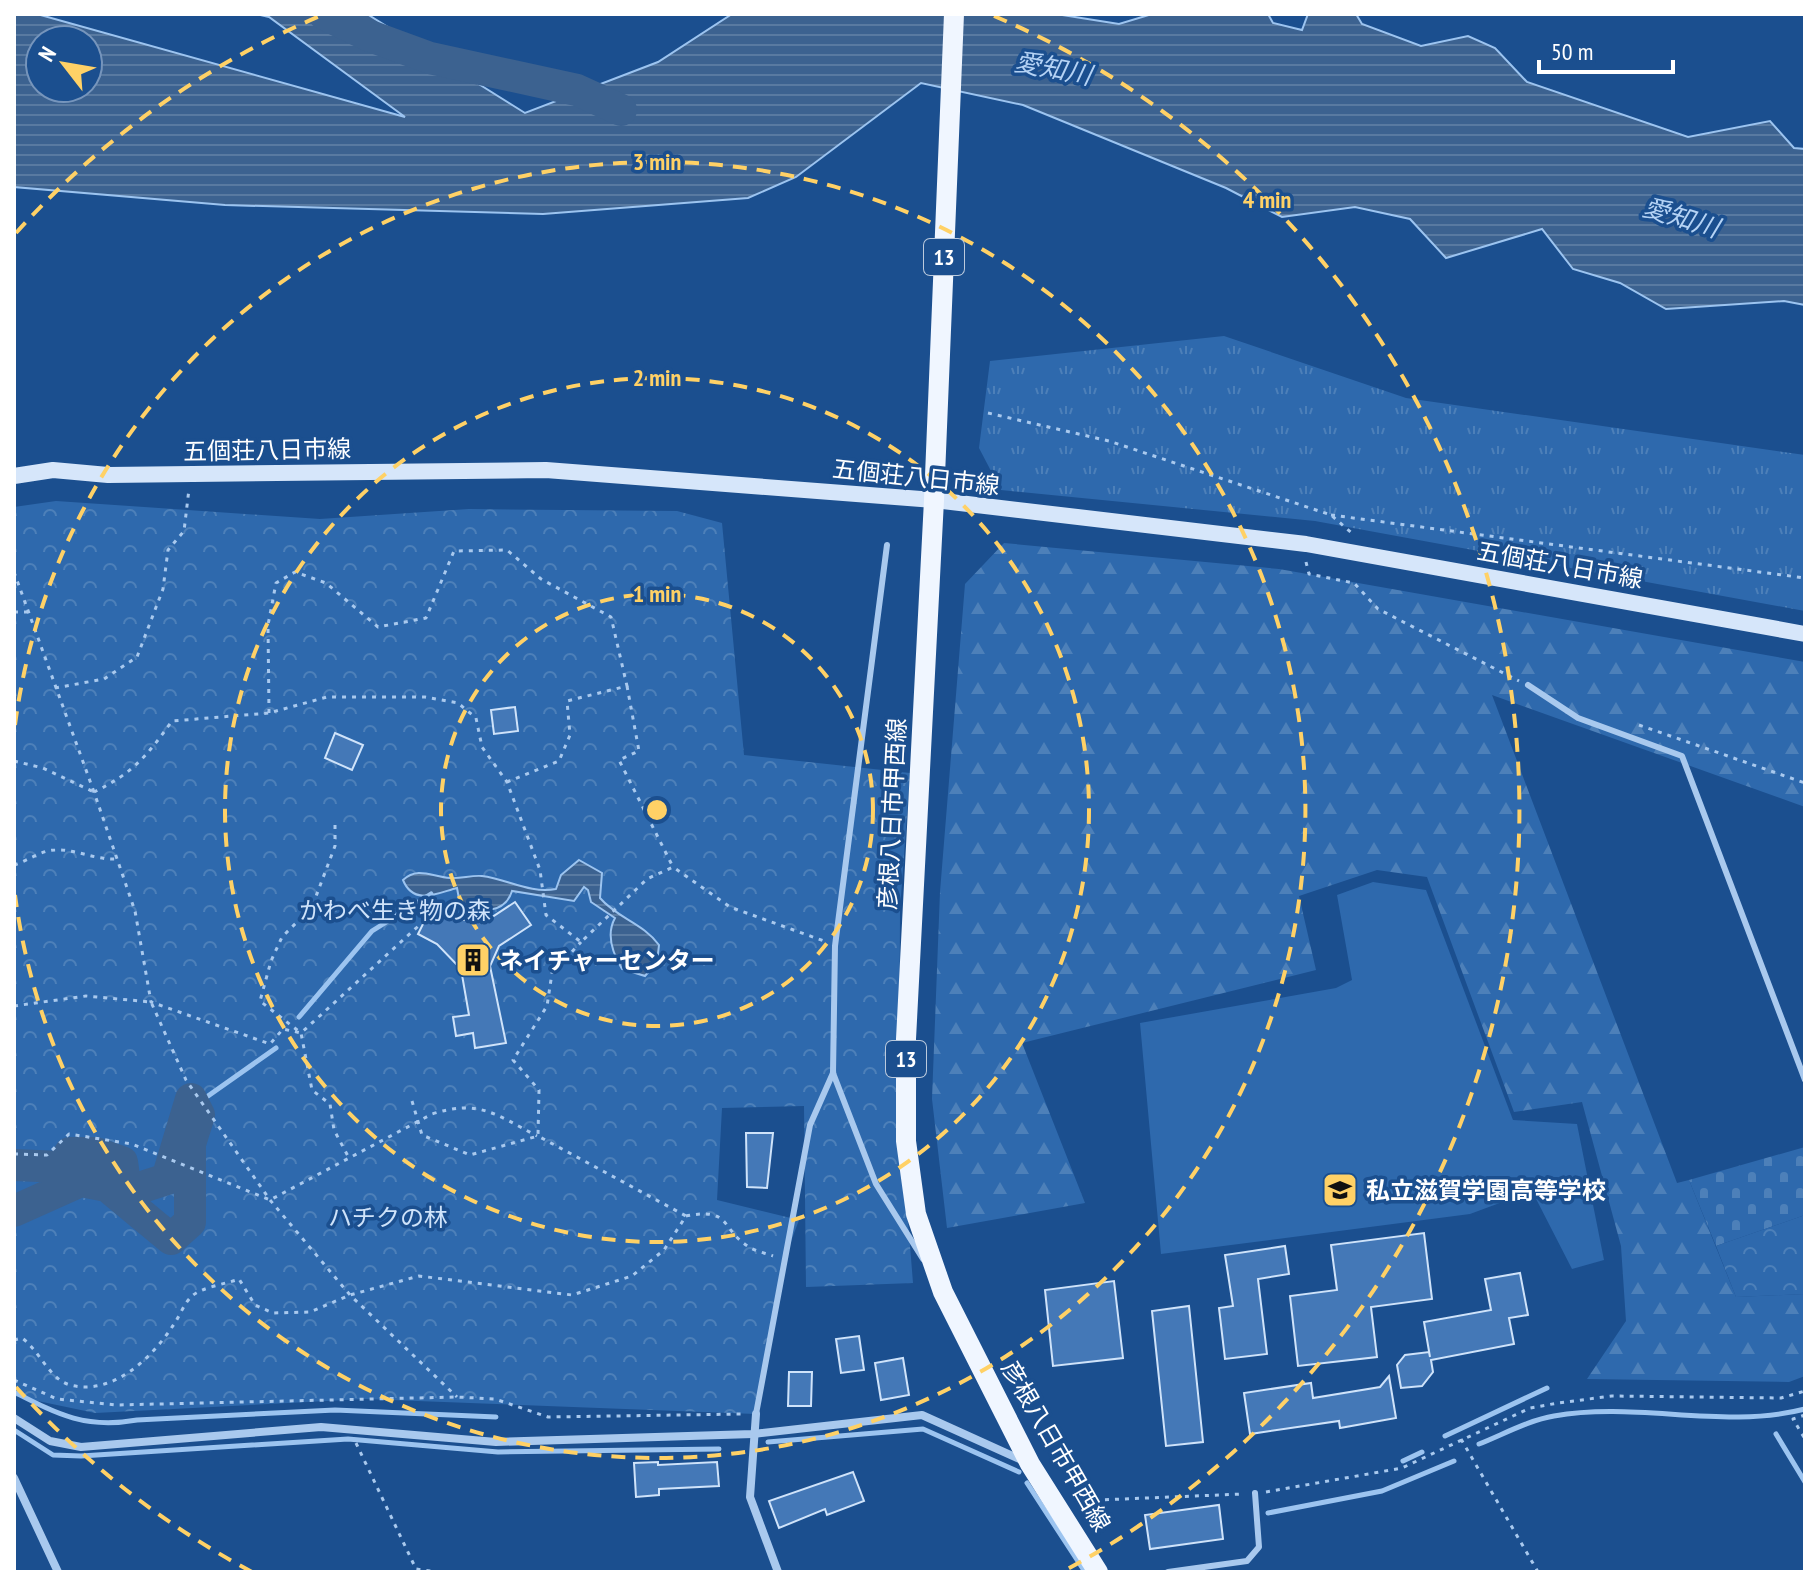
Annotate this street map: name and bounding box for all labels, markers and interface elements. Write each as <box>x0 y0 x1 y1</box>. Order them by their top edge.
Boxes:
north arrow <box>24 24 104 104</box>
scale bar <box>1539 24 1673 74</box>
text: 50 m <box>1551 36 1593 67</box>
text: N <box>32 41 62 66</box>
water label: 愛知川 <box>1012 44 1097 92</box>
text: 3 min <box>633 146 681 177</box>
text: 4 min <box>1243 184 1291 215</box>
water label: 愛知川 <box>1639 190 1726 245</box>
road number: 13 <box>924 239 964 275</box>
text: 2 min <box>633 362 681 393</box>
street label: 五個荘八日市線 <box>183 433 351 467</box>
street label: 五個荘八日市線 <box>831 453 1001 501</box>
street label: 五個荘八日市線 <box>1475 535 1645 595</box>
text: 1 min <box>633 578 681 609</box>
street label: 彦根八日市甲西線 <box>871 717 913 911</box>
centre of rings <box>643 796 671 824</box>
park label: かわべ生き物の森 <box>299 895 491 926</box>
building icon: ネイチャーセンター <box>454 941 492 979</box>
place label: ネイチャーセンター <box>499 945 715 976</box>
road number: 13 <box>886 1041 926 1077</box>
school or university icon: 私立滋賀学園高等学校 <box>1321 1171 1359 1209</box>
place label: 私立滋賀学園高等学校 <box>1366 1175 1606 1206</box>
park label: ハチクの林 <box>328 1202 448 1233</box>
street label: 彦根八日市甲西線 <box>995 1355 1117 1537</box>

